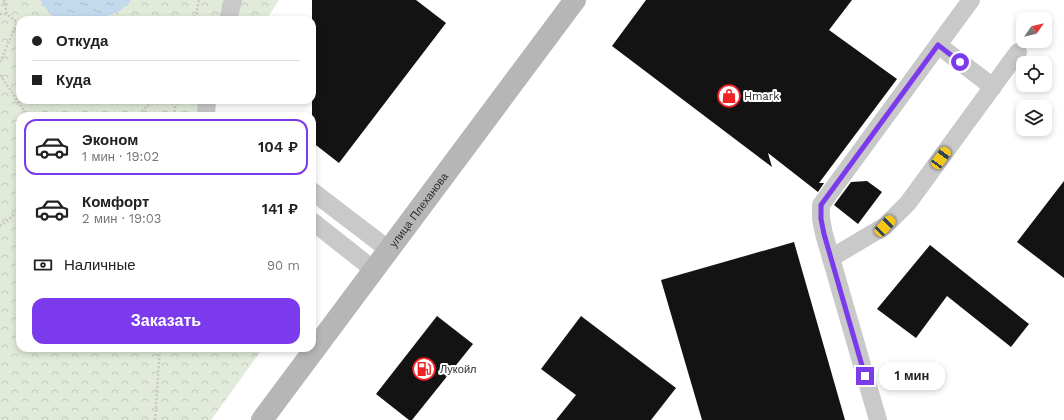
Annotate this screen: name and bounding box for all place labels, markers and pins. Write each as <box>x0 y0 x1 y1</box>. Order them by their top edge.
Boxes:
shop icon: Hmark <box>716 83 742 109</box>
place label: Hmark <box>744 90 779 103</box>
fuel station icon: Лукойл <box>411 356 437 382</box>
place label: Лукойл <box>440 363 476 376</box>

